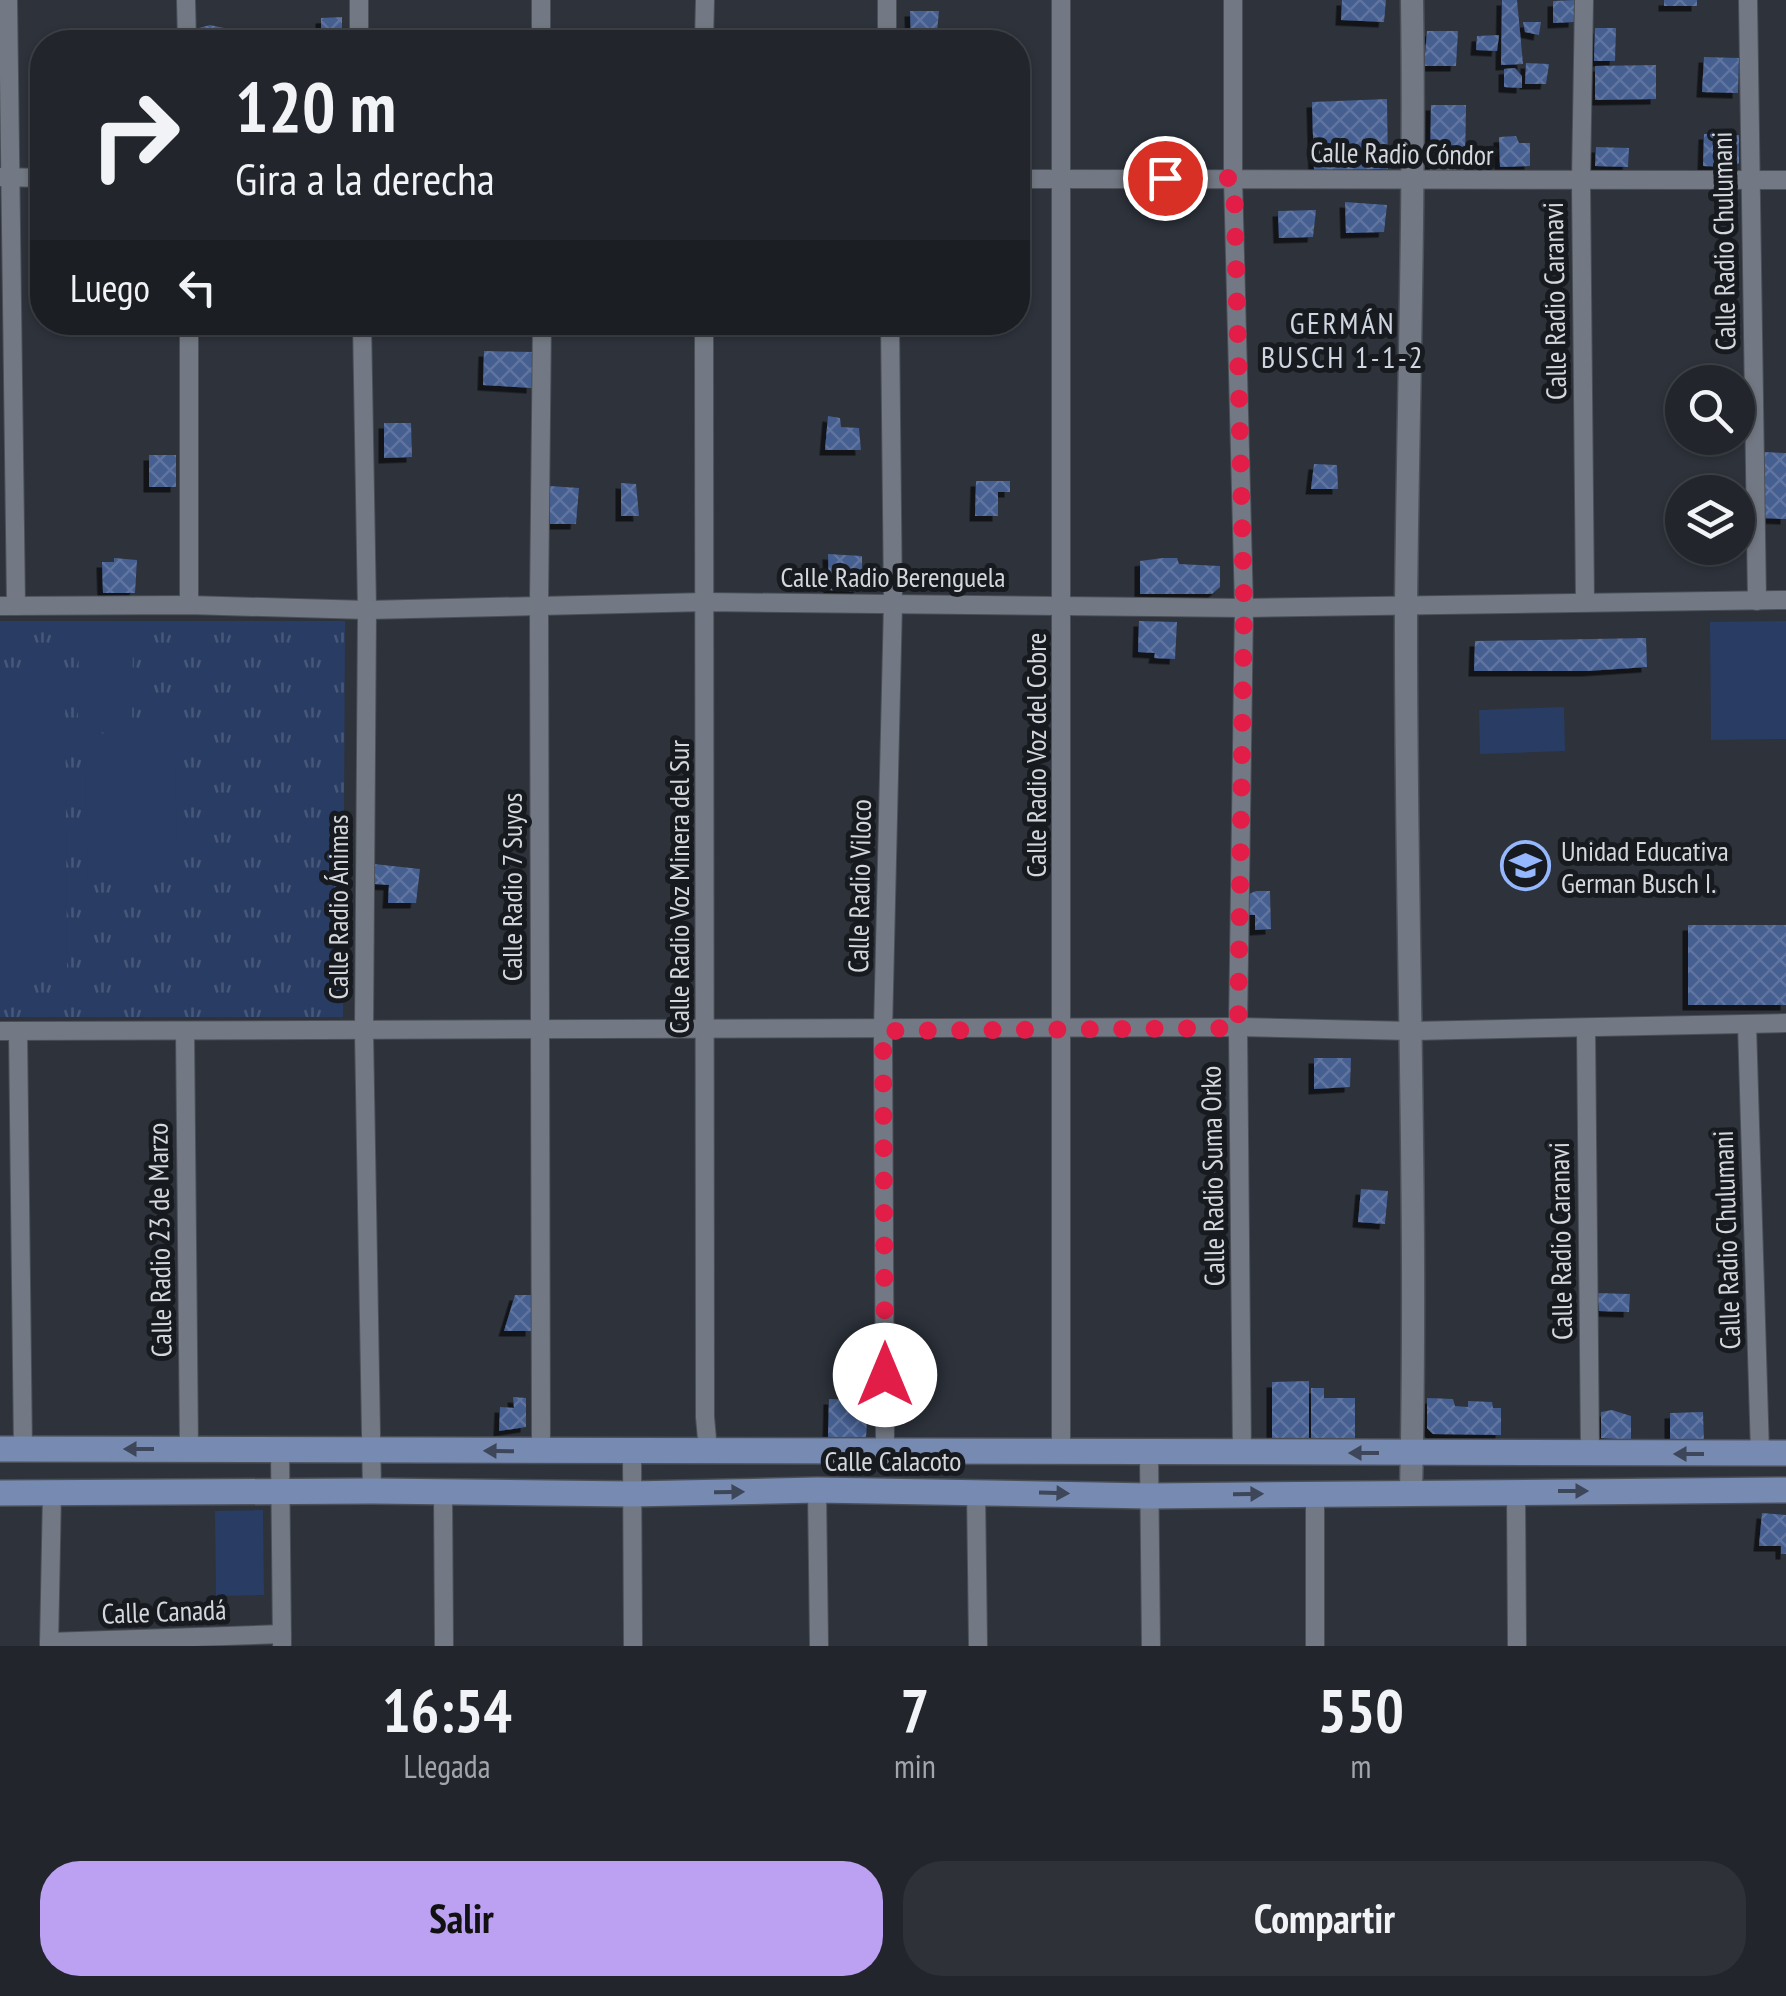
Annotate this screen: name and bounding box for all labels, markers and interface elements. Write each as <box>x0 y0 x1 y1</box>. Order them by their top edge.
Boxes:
text: 120 m <box>235 61 396 151</box>
icon: right <box>70 70 200 200</box>
street label: Calle Radio Chulumani <box>1703 131 1743 351</box>
street label: Calle Radio Cóndor <box>1310 133 1494 173</box>
pin <box>1123 136 1208 221</box>
text: Gira a la derecha <box>235 149 495 207</box>
icon: arrive <box>1138 151 1193 206</box>
street label: Calle Radio Caranavi <box>1534 202 1574 400</box>
icon: left <box>170 260 225 315</box>
text: Luego <box>70 263 150 312</box>
district label: GERMÁN BUSCH 1-1-2 <box>1261 303 1425 376</box>
map controls <box>1665 365 1755 565</box>
button: search <box>1665 365 1755 455</box>
button: layers <box>1665 475 1755 565</box>
street label: Calle Radio Berenguela <box>781 558 1005 595</box>
street label: Calle Radio Voz del Cobre <box>1017 633 1054 877</box>
street label: Calle Radio Voz Minera del Sur <box>660 740 697 1034</box>
street label: Calle Radio 7 Suyos <box>493 793 530 981</box>
street label: Calle Radio Viloco <box>839 799 879 973</box>
street label: Calle Radio Ánimas <box>319 815 356 999</box>
place label: Unidad Educativa German Busch I. <box>1561 832 1729 901</box>
school or university icon: Unidad Educativa German Busch I. <box>1500 840 1552 892</box>
street label: Calle Radio Suma Orko <box>1192 1066 1232 1286</box>
street label: Calle Radio 23 de Marzo <box>138 1122 180 1358</box>
street label: Calle Radio Chulumani <box>1704 1130 1748 1350</box>
street label: Calle Radio Caranavi <box>1540 1142 1580 1340</box>
position arrow <box>833 1323 937 1427</box>
one-way arrow <box>123 1441 155 1457</box>
street label: Calle Calacoto <box>825 1442 961 1479</box>
one-way arrow <box>483 1443 515 1459</box>
one-way arrow <box>1347 1445 1379 1461</box>
one-way arrow <box>1672 1446 1704 1462</box>
one-way arrow <box>714 1483 746 1499</box>
one-way arrow <box>1557 1483 1589 1499</box>
one-way arrow <box>1039 1485 1071 1501</box>
one-way arrow <box>1232 1485 1264 1501</box>
street label: Calle Canadá <box>101 1590 227 1632</box>
text: 16:54 <box>382 1671 512 1749</box>
text: 7 <box>901 1671 929 1749</box>
text: 550 <box>1318 1671 1404 1749</box>
text: Llegada <box>403 1745 490 1787</box>
text: min <box>894 1745 936 1787</box>
text: m <box>1350 1745 1371 1787</box>
button: Salir <box>40 1861 883 1976</box>
button: Compartir <box>903 1861 1746 1976</box>

